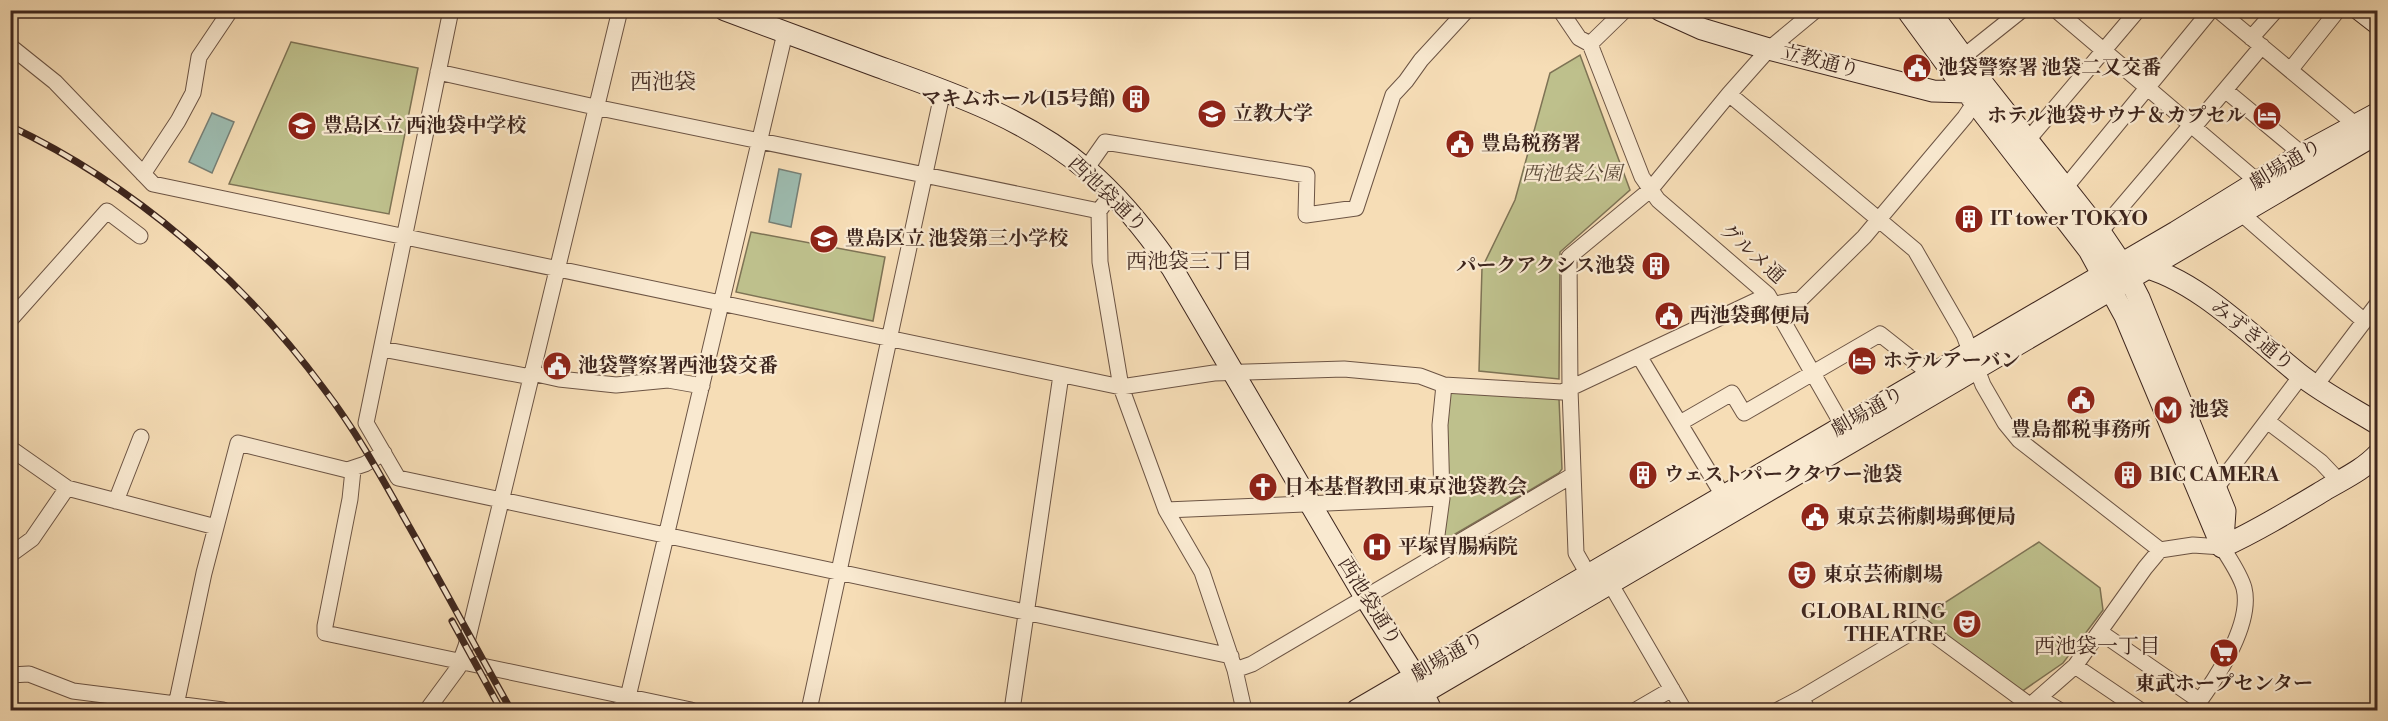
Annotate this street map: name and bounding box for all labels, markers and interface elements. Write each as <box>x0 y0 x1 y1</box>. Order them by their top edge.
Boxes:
street label: 立教通り <box>1778 40 1862 84</box>
public building icon: 池袋警察署 池袋二又交番 <box>1901 52 1933 84</box>
place label: 池袋警察署 池袋二又交番 <box>1938 56 2161 81</box>
district label: 西池袋 <box>630 69 696 96</box>
building icon: マキムホール(15号館) <box>1120 83 1152 115</box>
place label: マキムホール(15号館) <box>921 87 1115 112</box>
school or university icon: 立教大学 <box>1196 98 1228 130</box>
hotel icon: ホテル池袋サウナ＆カプセル <box>2251 100 2283 132</box>
place label: 立教大学 <box>1233 102 1313 127</box>
place label: ホテル池袋サウナ＆カプセル <box>1987 104 2246 129</box>
school or university icon: 豊島区立 西池袋中学校 <box>286 110 318 142</box>
place label: 豊島区立 西池袋中学校 <box>323 114 526 139</box>
public building icon: 豊島税務署 <box>1444 128 1476 160</box>
place label: 豊島税務署 <box>1481 132 1581 157</box>
street label: 劇場通り <box>2245 134 2327 196</box>
street label: 西池袋通り <box>1062 151 1152 239</box>
park label: 西池袋公園 <box>1522 162 1625 187</box>
building icon: IT tower TOKYO <box>1953 203 1985 235</box>
place label: IT tower TOKYO <box>1990 207 2148 232</box>
street label: グルメ通 <box>1714 218 1790 290</box>
school or university icon: 豊島区立 池袋第三小学校 <box>808 223 840 255</box>
place label: 豊島区立 池袋第三小学校 <box>845 227 1068 252</box>
district label: 西池袋三丁目 <box>1126 249 1252 275</box>
building icon: パークアクシス池袋 <box>1640 250 1672 282</box>
place label: パークアクシス池袋 <box>1456 254 1635 279</box>
street label: みずき通り <box>2205 295 2299 377</box>
public building icon: 西池袋郵便局 <box>1653 300 1685 332</box>
place label: 西池袋郵便局 <box>1690 304 1810 329</box>
hotel icon: ホテルアーバン <box>1846 345 1878 377</box>
place label: ホテルアーバン <box>1883 349 2020 374</box>
public building icon: 池袋警察署西池袋交番 <box>541 350 573 382</box>
place label: 池袋警察署西池袋交番 <box>578 354 778 379</box>
street label: 劇場通り <box>1827 381 1909 443</box>
public building icon: 豊島都税事務所 <box>2065 384 2097 416</box>
metro station icon: 池袋 <box>2152 394 2184 426</box>
place label: 池袋 <box>2189 398 2229 423</box>
place label: 豊島都税事務所 <box>2011 418 2151 443</box>
building icon: ウェストパークタワー池袋 <box>1627 459 1659 491</box>
building icon: BIC CAMERA <box>2112 459 2144 491</box>
place label: ウェストパークタワー池袋 <box>1664 463 1902 488</box>
place label: BIC CAMERA <box>2149 463 2280 488</box>
church icon: 日本基督教団 東京池袋教会 <box>1247 471 1279 503</box>
place label: 日本基督教団 東京池袋教会 <box>1284 475 1527 500</box>
public building icon: 東京芸術劇場郵便局 <box>1799 501 1831 533</box>
place label: 東京芸術劇場郵便局 <box>1836 505 2016 530</box>
hospital icon: 平塚胃腸病院 <box>1361 531 1393 563</box>
place label: 平塚胃腸病院 <box>1398 535 1518 560</box>
street label: 西池袋通り <box>1332 553 1406 651</box>
theatre icon: 東京芸術劇場 <box>1786 559 1818 591</box>
place label: 東京芸術劇場 <box>1823 563 1943 588</box>
place label: GLOBAL RING THEATRE <box>1801 600 1946 648</box>
theatre icon: GLOBAL RING THEATRE <box>1951 608 1983 640</box>
street label: 劇場通り <box>1407 626 1489 688</box>
district label: 西池袋一丁目 <box>2034 634 2160 660</box>
supermarket icon: 東武ホープセンター <box>2208 637 2240 669</box>
place label: 東武ホープセンター <box>2135 672 2313 697</box>

